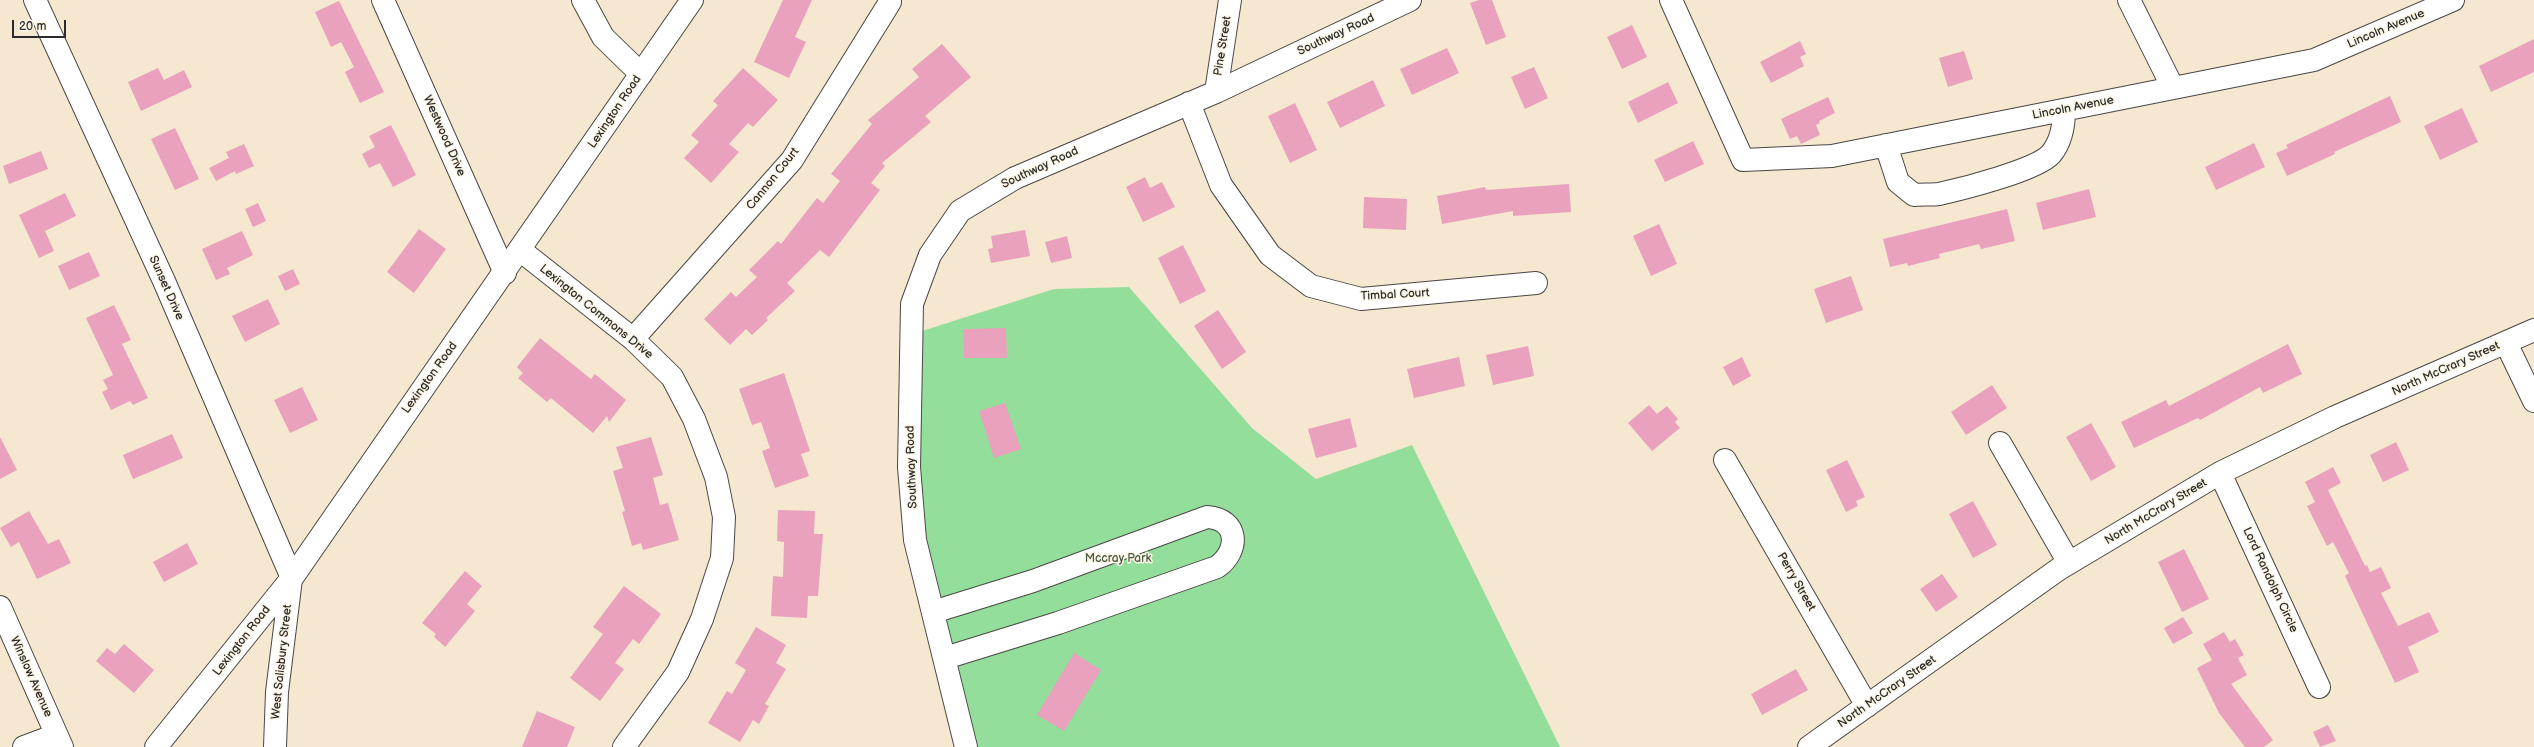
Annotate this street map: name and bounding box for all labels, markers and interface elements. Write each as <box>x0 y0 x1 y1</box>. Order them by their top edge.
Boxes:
street label: Lincoln Avenue <box>2345 6 2427 52</box>
street label: Southway Road <box>1295 11 1377 59</box>
scale bar <box>14 12 68 38</box>
street label: Pine Street <box>1211 15 1235 77</box>
text: 20 m <box>19 19 46 34</box>
street label: Lexington Road <box>585 73 645 151</box>
street label: Westwood Drive <box>420 93 468 179</box>
street label: Lincoln Avenue <box>2031 93 2115 123</box>
street label: Southway Road <box>999 144 1081 192</box>
street label: Cannon Court <box>744 145 802 213</box>
street label: Sunset Drive <box>145 254 187 322</box>
street label: Lexington Commons Drive <box>536 262 656 362</box>
street label: Timbal Court <box>1360 286 1430 304</box>
street label: Lexington Road <box>399 339 461 417</box>
street label: North McCrary Street <box>2390 339 2502 399</box>
street label: Southway Road <box>903 425 921 509</box>
street label: North McCrary Street <box>2102 476 2210 548</box>
street label: Lord Randolph Circle <box>2239 525 2301 635</box>
street label: Perry Street <box>1773 550 1819 614</box>
park label: Mccray Park <box>1085 552 1151 566</box>
street label: Lexington Road <box>210 603 274 679</box>
street label: West Salisbury Street <box>269 604 295 720</box>
street label: Winslow Avenue <box>7 634 55 720</box>
street label: North McCrary Street <box>1835 653 1939 731</box>

